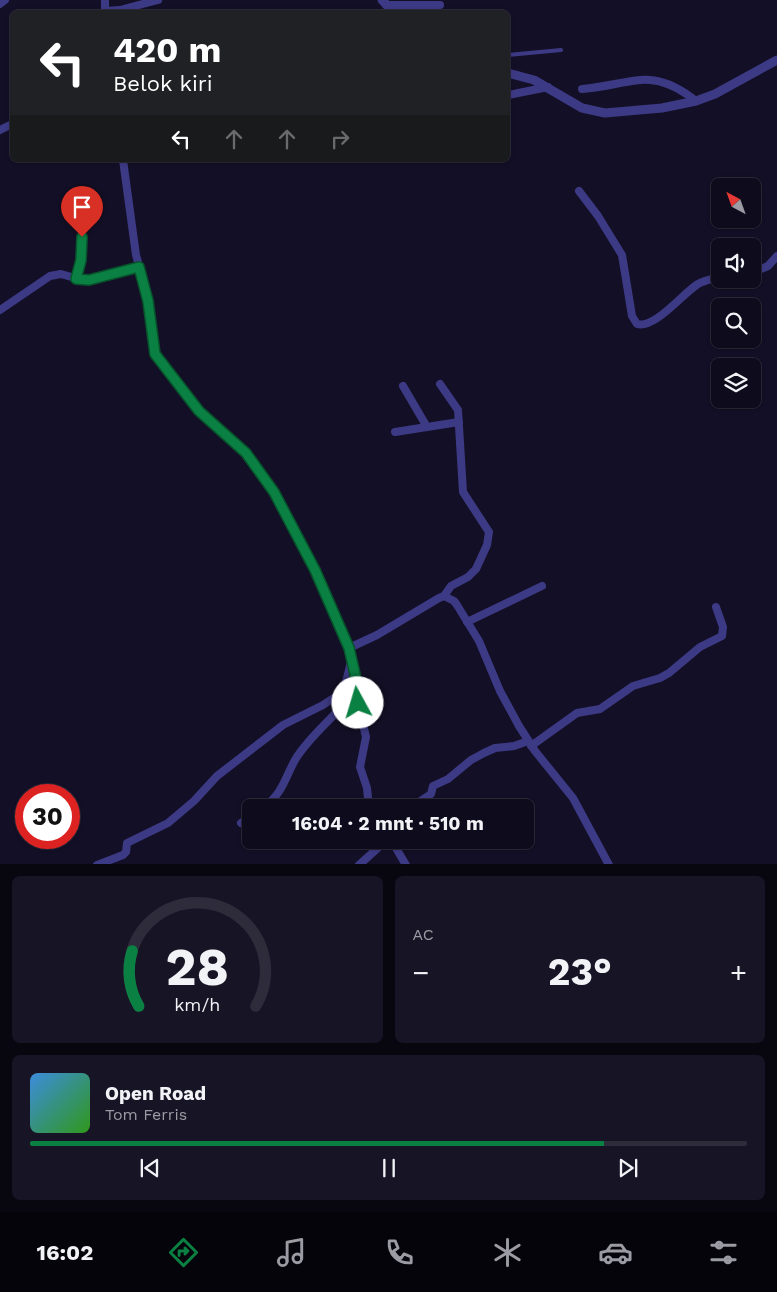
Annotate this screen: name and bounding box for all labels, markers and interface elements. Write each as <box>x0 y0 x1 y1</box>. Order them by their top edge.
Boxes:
text: 420 m <box>113 29 222 71</box>
icon: left <box>30 30 95 95</box>
text: Belok kiri <box>113 71 213 96</box>
icon: left <box>167 125 195 153</box>
icon: ahead <box>220 125 248 153</box>
icon: ahead <box>273 125 301 153</box>
icon: right <box>326 125 354 153</box>
north arrow <box>711 178 761 228</box>
map controls <box>711 178 761 408</box>
pin <box>61 186 103 237</box>
icon: arrive <box>68 193 96 221</box>
button: sound <box>711 238 761 288</box>
button: search <box>711 298 761 348</box>
button: layers <box>711 358 761 408</box>
position arrow <box>331 676 383 728</box>
speed limit sign: 30 <box>15 784 80 849</box>
text: 16:04 · 2 mnt · 510 m <box>292 812 484 835</box>
text: AC <box>413 925 434 944</box>
text: 28 <box>165 937 229 998</box>
text: 23° <box>548 950 612 994</box>
text: − <box>413 956 429 989</box>
text: + <box>730 956 747 989</box>
text: km/h <box>174 994 220 1015</box>
text: Open Road <box>105 1082 206 1105</box>
text: Tom Ferris <box>105 1105 187 1124</box>
icon: previous <box>136 1154 164 1182</box>
icon: pause <box>375 1154 403 1182</box>
icon: next <box>614 1154 642 1182</box>
icon: directions <box>166 1235 201 1270</box>
icon: music <box>274 1235 309 1270</box>
icon: phone <box>382 1235 417 1270</box>
icon: climate <box>490 1235 525 1270</box>
icon: car <box>598 1235 633 1270</box>
icon: filters <box>706 1235 741 1270</box>
text: 16:02 <box>36 1240 93 1265</box>

